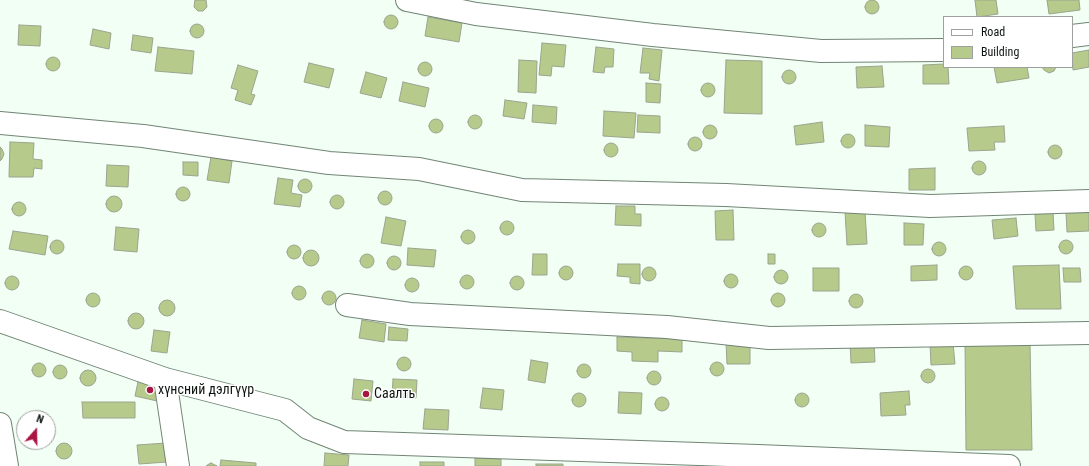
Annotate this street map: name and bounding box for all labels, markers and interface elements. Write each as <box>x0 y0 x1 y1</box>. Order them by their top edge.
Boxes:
legend <box>943 16 1073 68</box>
text: Road <box>981 25 1005 39</box>
text: Building <box>981 45 1019 59</box>
place label: хүнсний дэлгүүр <box>158 382 254 398</box>
marker: хүнсний дэлгүүр <box>145 385 155 395</box>
place label: Саалть <box>374 386 415 402</box>
marker: Саалть <box>361 389 371 399</box>
north arrow <box>16 410 56 450</box>
text: N <box>35 412 45 426</box>

